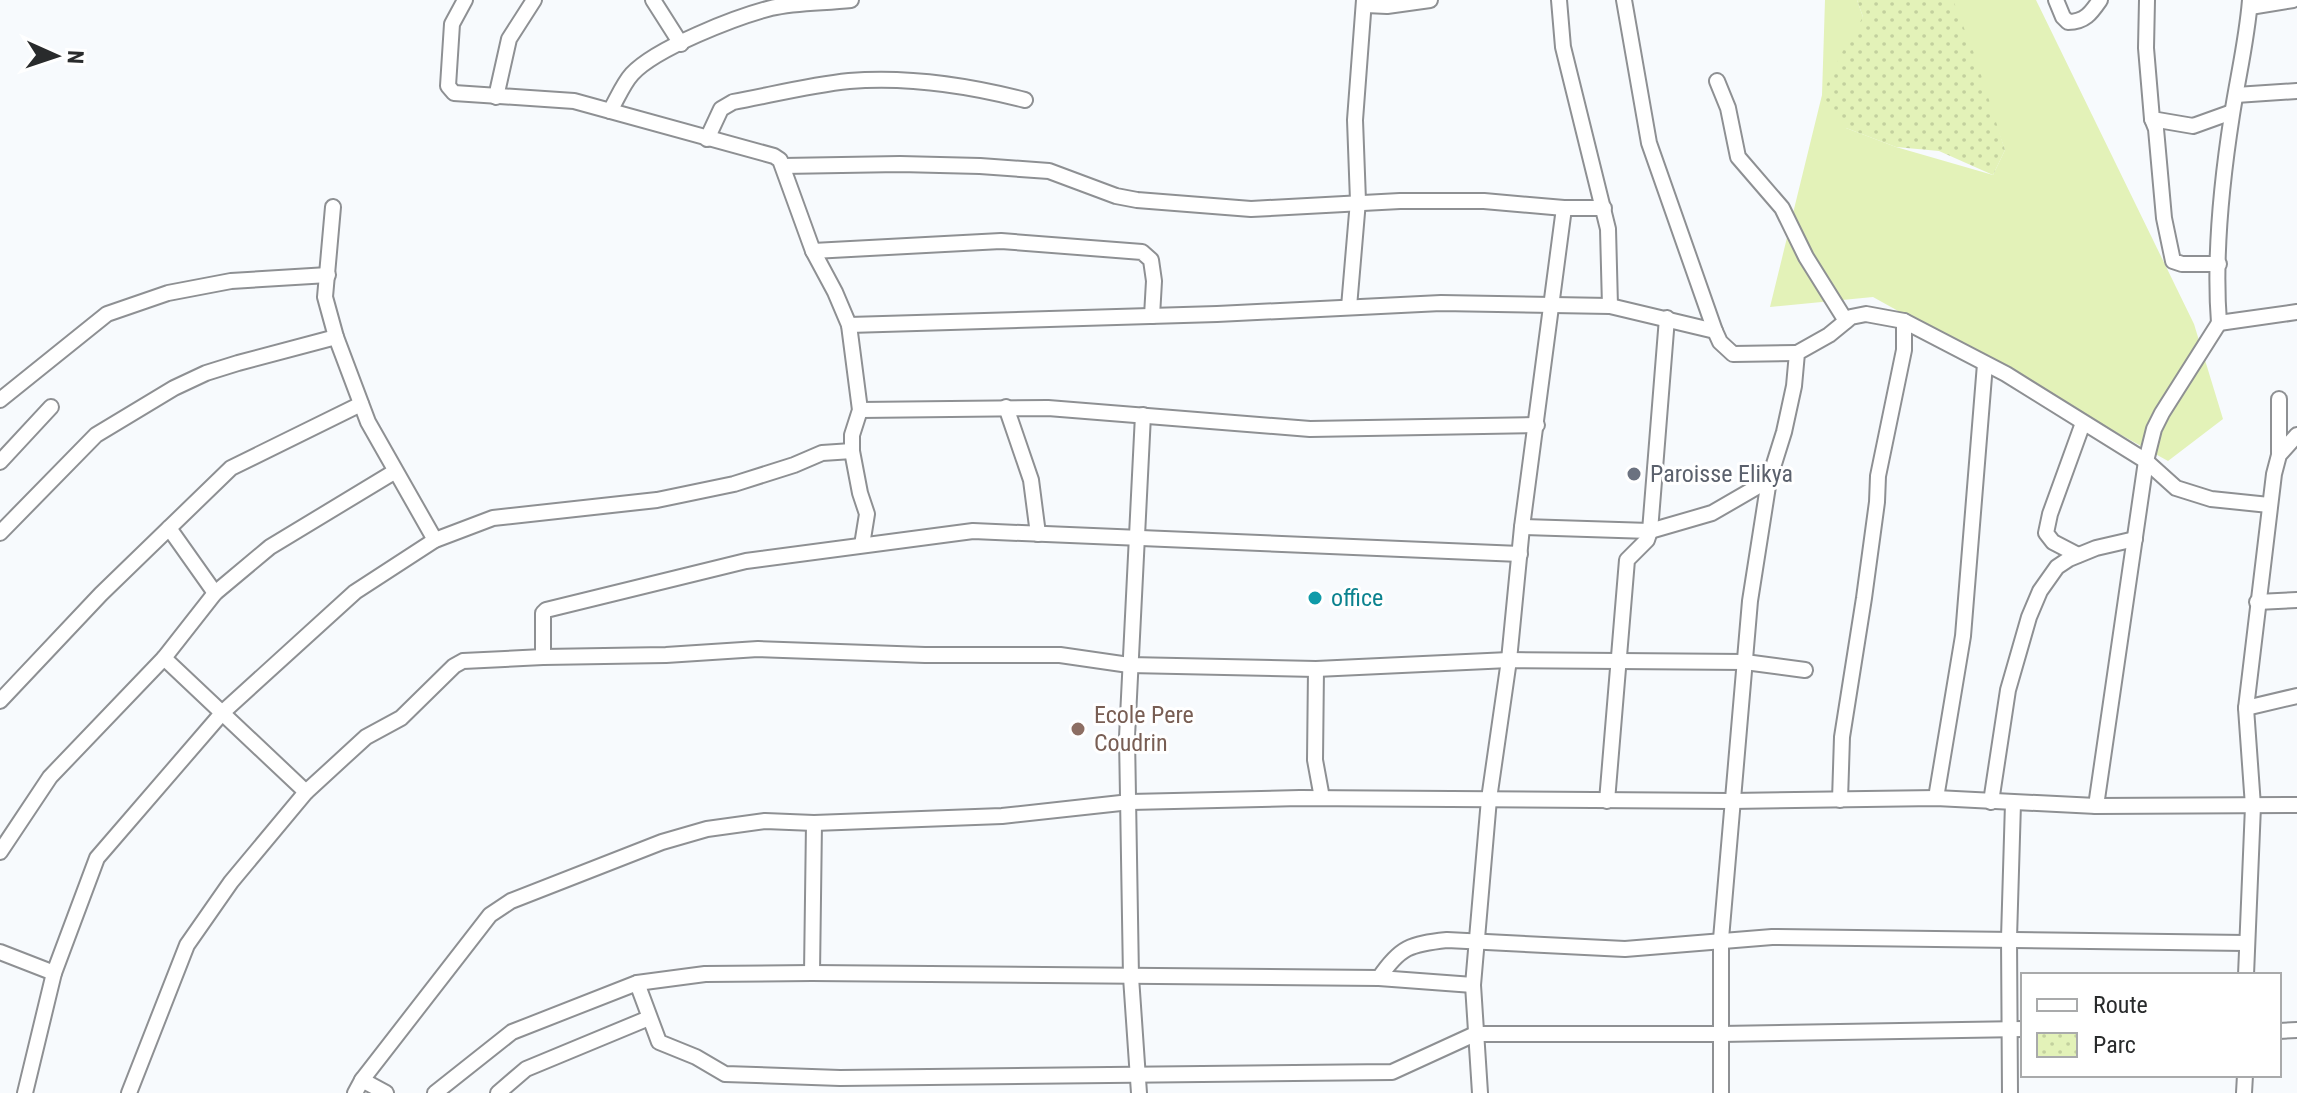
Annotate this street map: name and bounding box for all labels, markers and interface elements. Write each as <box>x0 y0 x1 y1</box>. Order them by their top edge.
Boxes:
north arrow <box>16 16 96 96</box>
text: N <box>63 50 88 64</box>
place label: Paroisse Elikya <box>1650 460 1793 488</box>
marker: Paroisse Elikya <box>1625 465 1643 483</box>
place label: office <box>1331 584 1383 612</box>
marker: office <box>1306 589 1324 607</box>
place label: Ecole Pere Coudrin <box>1094 701 1194 757</box>
marker: Ecole Pere Coudrin <box>1069 720 1087 738</box>
legend <box>2021 973 2281 1077</box>
text: Route <box>2093 991 2148 1019</box>
text: Parc <box>2093 1031 2136 1059</box>

